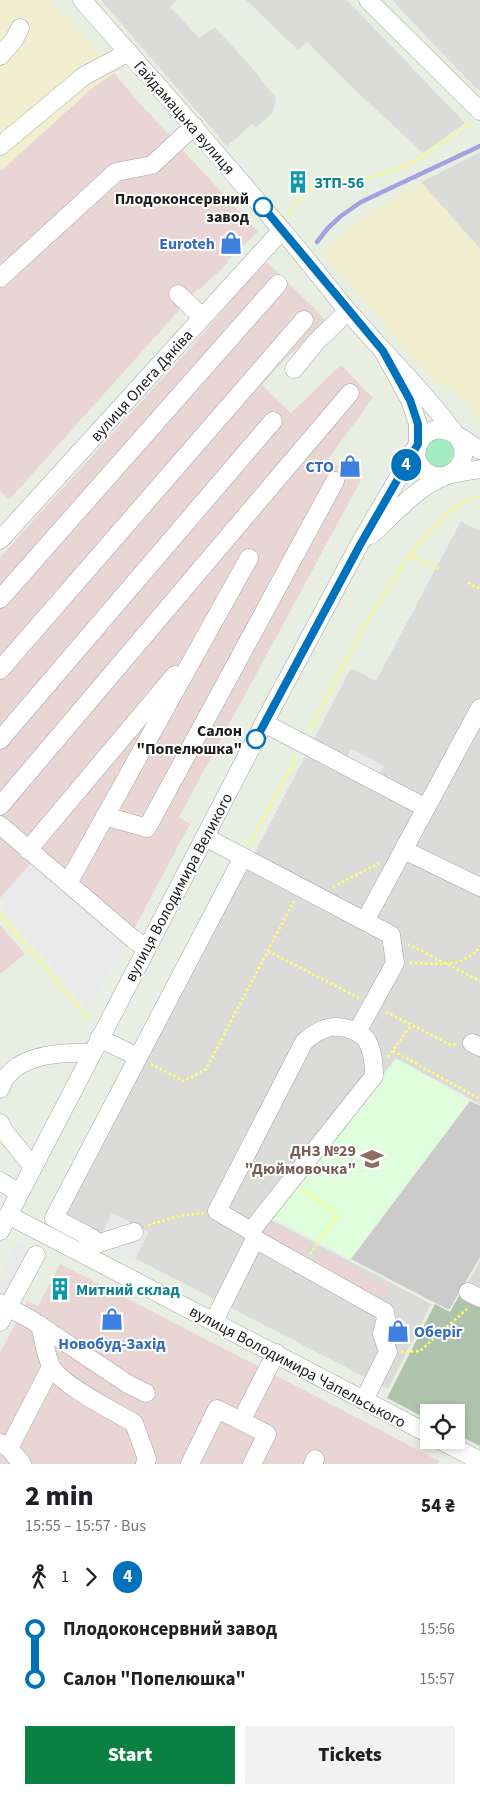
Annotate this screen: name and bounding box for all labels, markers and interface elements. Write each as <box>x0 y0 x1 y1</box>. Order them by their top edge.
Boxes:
street label: Гайдамацька вулиця <box>129 56 240 179</box>
building icon: ЗТП-56 <box>285 169 311 195</box>
place label: ЗТП-56 <box>314 172 364 194</box>
place label: Плодоконсервний завод <box>115 188 250 228</box>
marker: Плодоконсервний завод <box>253 197 273 217</box>
shop icon: Euroteh <box>218 230 244 256</box>
place label: Euroteh <box>159 233 215 255</box>
street label: вулиця Олега Дяківа <box>85 325 198 447</box>
line badge: 4 <box>390 449 422 481</box>
text: 4 <box>401 452 411 477</box>
shop icon: СТО <box>337 453 363 479</box>
place label: СТО <box>305 456 334 478</box>
place label: Салон "Попелюшка" <box>136 720 242 760</box>
marker: Салон "Попелюшка" <box>246 729 266 749</box>
street label: вулиця Володимира Великого <box>120 789 238 986</box>
place label: ДНЗ №29 "Дюймовочка" <box>245 1140 356 1180</box>
school or university icon: ДНЗ №29 "Дюймовочка" <box>359 1146 385 1172</box>
building icon: Митний склад <box>47 1276 73 1302</box>
place label: Митний склад <box>76 1279 180 1301</box>
street label: вулиця Володимира Чапельського <box>186 1300 410 1433</box>
shop icon: Новобуд-Захід <box>99 1306 125 1332</box>
shop icon: Оберіг <box>385 1318 411 1344</box>
place label: Оберіг <box>414 1321 463 1343</box>
place label: Новобуд-Захід <box>58 1333 166 1355</box>
map controls <box>420 1404 465 1449</box>
button: locate <box>420 1404 465 1449</box>
text: 2 min <box>25 1476 94 1516</box>
text: 54 ₴ <box>421 1493 455 1520</box>
text: 15:55 – 15:57 · Bus <box>25 1515 146 1537</box>
icon: walk <box>25 1563 53 1591</box>
icon: forward <box>77 1563 105 1591</box>
text: 4 <box>123 1564 132 1589</box>
text: 1 <box>61 1566 69 1588</box>
text: Плодоконсервний завод <box>63 1616 277 1643</box>
text: 15:56 <box>419 1618 455 1640</box>
text: Салон "Попелюшка" <box>63 1666 246 1693</box>
text: 15:57 <box>419 1668 455 1690</box>
button: Start <box>25 1726 235 1784</box>
button: Tickets <box>245 1726 455 1784</box>

